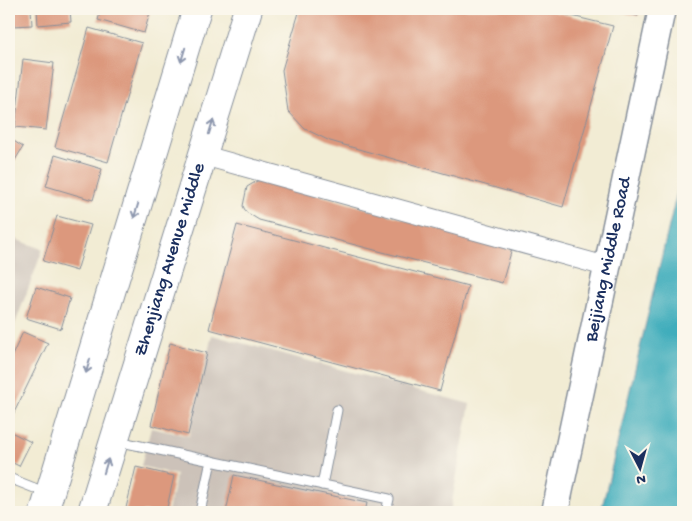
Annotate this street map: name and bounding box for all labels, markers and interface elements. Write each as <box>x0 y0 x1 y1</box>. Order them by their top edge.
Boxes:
one-way arrow <box>177 47 187 63</box>
one-way arrow <box>207 119 217 135</box>
street label: Zhenjiang Avenue Middle <box>129 160 211 359</box>
street label: Beijiang Middle Road <box>580 173 638 345</box>
one-way arrow <box>130 203 140 219</box>
one-way arrow <box>83 358 93 374</box>
north arrow <box>614 444 664 494</box>
one-way arrow <box>102 458 112 474</box>
text: N <box>636 470 647 487</box>

